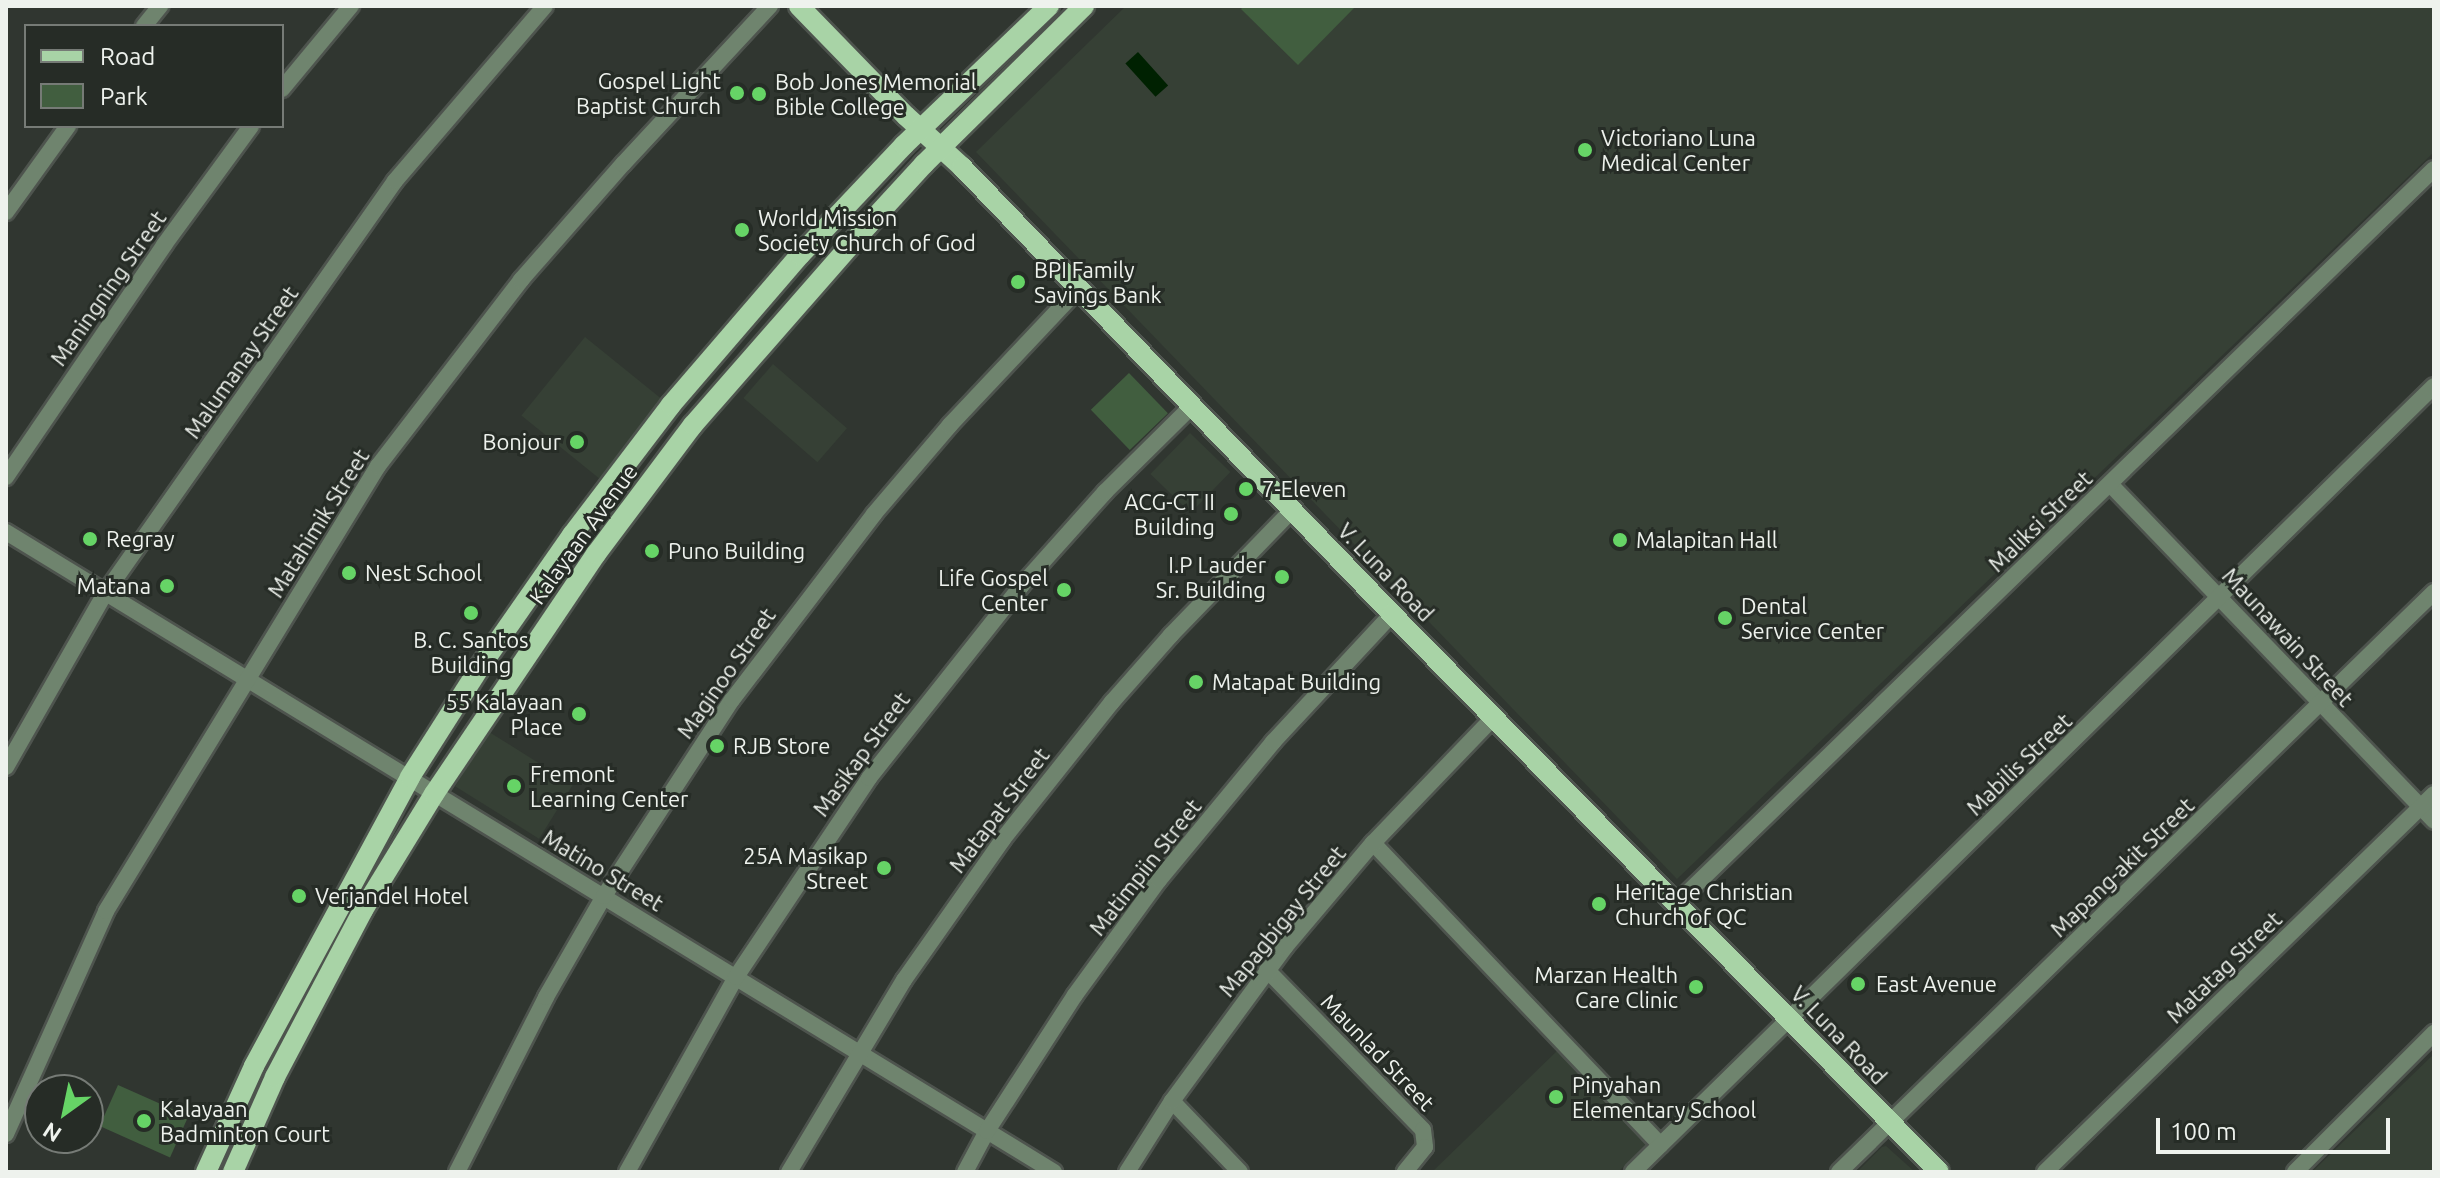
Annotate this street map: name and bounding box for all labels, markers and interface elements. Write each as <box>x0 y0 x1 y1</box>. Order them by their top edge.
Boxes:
legend <box>24 24 284 128</box>
text: Road <box>100 43 155 70</box>
place label: Gospel Light Baptist Church <box>576 67 721 118</box>
place label: Bob Jones Memorial Bible College <box>775 68 977 120</box>
text: Park <box>100 83 148 110</box>
marker: Gospel Light Baptist Church <box>728 84 746 102</box>
marker: Bob Jones Memorial Bible College <box>750 85 768 103</box>
place label: Victoriano Luna Medical Center <box>1601 124 1756 176</box>
marker: Victoriano Luna Medical Center <box>1576 141 1594 159</box>
place label: World Mission Society Church of God <box>758 204 976 256</box>
street label: Maningning Street <box>45 205 171 371</box>
marker: World Mission Society Church of God <box>733 221 751 239</box>
place label: BPI Family Savings Bank <box>1034 256 1162 308</box>
marker: BPI Family Savings Bank <box>1009 273 1027 291</box>
street label: Malumanay Street <box>179 281 303 443</box>
place label: Bonjour <box>482 429 561 455</box>
marker: Bonjour <box>568 433 586 451</box>
street label: Matahimik Street <box>262 444 374 602</box>
street label: Kalayaan Avenue <box>523 459 643 609</box>
street label: Maliksi Street <box>1983 465 2097 577</box>
place label: 7-Eleven <box>1262 476 1346 502</box>
marker: 7-Eleven <box>1237 480 1255 498</box>
place label: ACG-CT II Building <box>1124 488 1215 540</box>
marker: ACG-CT II Building <box>1222 505 1240 523</box>
street label: V. Luna Road <box>1333 517 1439 627</box>
place label: Regray <box>106 526 175 552</box>
place label: Malapitan Hall <box>1636 527 1777 553</box>
marker: Regray <box>81 530 99 548</box>
marker: Malapitan Hall <box>1611 531 1629 549</box>
place label: Puno Building <box>668 538 805 564</box>
marker: Puno Building <box>643 542 661 560</box>
place label: I.P Lauder Sr. Building <box>1156 551 1266 602</box>
place label: Nest School <box>365 560 482 586</box>
street label: Maunawain Street <box>2217 562 2359 712</box>
marker: Nest School <box>340 564 358 582</box>
place label: Life Gospel Center <box>938 564 1048 616</box>
marker: I.P Lauder Sr. Building <box>1273 568 1291 586</box>
place label: Matana <box>77 573 151 599</box>
marker: Matana <box>158 577 176 595</box>
marker: Life Gospel Center <box>1055 581 1073 599</box>
place label: Dental Service Center <box>1741 592 1884 644</box>
street label: Maginoo Street <box>671 603 781 743</box>
marker: B. C. Santos Building <box>462 604 480 622</box>
marker: Dental Service Center <box>1716 609 1734 627</box>
place label: B. C. Santos Building <box>413 626 529 678</box>
place label: Matapat Building <box>1212 669 1381 695</box>
marker: Matapat Building <box>1187 673 1205 691</box>
street label: Masikap Street <box>807 687 915 821</box>
place label: 55 Kalayaan Place <box>446 688 563 740</box>
marker: 55 Kalayaan Place <box>570 705 588 723</box>
street label: Mabilis Street <box>1961 707 2077 821</box>
place label: RJB Store <box>733 733 831 759</box>
marker: RJB Store <box>708 737 726 755</box>
street label: Matapat Street <box>943 742 1055 878</box>
place label: Fremont Learning Center <box>530 760 688 812</box>
marker: Fremont Learning Center <box>505 777 523 795</box>
street label: Mapang-akit Street <box>2045 792 2199 942</box>
street label: Matimpiin Street <box>1084 793 1206 941</box>
street label: Matino Street <box>538 824 668 916</box>
street label: Mapagbigay Street <box>1213 840 1351 1002</box>
place label: 25A Masikap Street <box>743 842 868 894</box>
marker: 25A Masikap Street <box>875 859 893 877</box>
place label: Heritage Christian Church of QC <box>1615 878 1793 930</box>
place label: Verjandel Hotel <box>315 883 468 909</box>
marker: Verjandel Hotel <box>290 887 308 905</box>
marker: Heritage Christian Church of QC <box>1590 895 1608 913</box>
street label: Matatag Street <box>2161 906 2287 1028</box>
place label: Marzan Health Care Clinic <box>1534 961 1678 1012</box>
place label: East Avenue <box>1876 971 1997 997</box>
marker: East Avenue <box>1847 973 1869 995</box>
marker: Marzan Health Care Clinic <box>1685 976 1707 998</box>
street label: V. Luna Road <box>1786 980 1892 1090</box>
street label: Maunlad Street <box>1316 988 1440 1116</box>
place label: Pinyahan Elementary School <box>1572 1071 1756 1122</box>
north arrow <box>24 1074 104 1154</box>
marker: Pinyahan Elementary School <box>1547 1088 1565 1106</box>
place label: Kalayaan Badminton Court <box>160 1095 330 1146</box>
scale bar <box>2160 1102 2394 1152</box>
marker: Kalayaan Badminton Court <box>135 1112 153 1130</box>
text: N <box>38 1118 65 1148</box>
text: 100 m <box>2170 1118 2237 1145</box>

